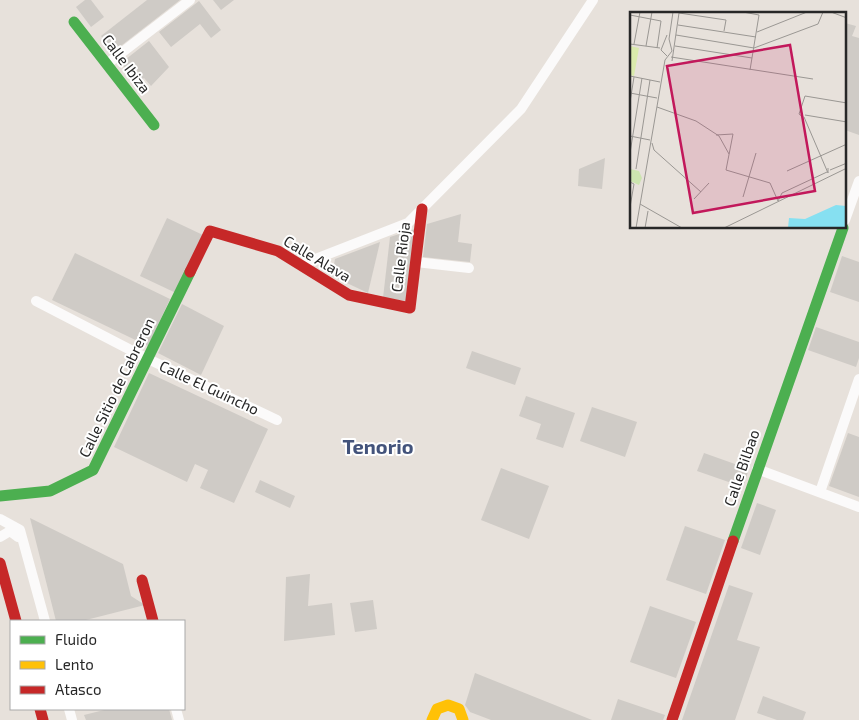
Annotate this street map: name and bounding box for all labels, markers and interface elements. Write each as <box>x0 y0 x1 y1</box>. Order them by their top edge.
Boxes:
inset map <box>630 12 846 229</box>
street label: Calle Ibiza <box>99 30 155 96</box>
street label: Calle Rioja <box>387 221 414 293</box>
street label: Calle Alava <box>281 231 354 285</box>
street label: Calle Sitio de Cabreron <box>75 315 158 460</box>
street label: Calle El Guincho <box>157 356 262 418</box>
street label: Calle Bilbao <box>720 427 763 508</box>
district label: Tenorio <box>343 434 414 458</box>
legend <box>10 620 185 710</box>
text: Fluido <box>55 630 97 648</box>
text: Lento <box>55 655 94 673</box>
text: Atasco <box>55 680 101 698</box>

